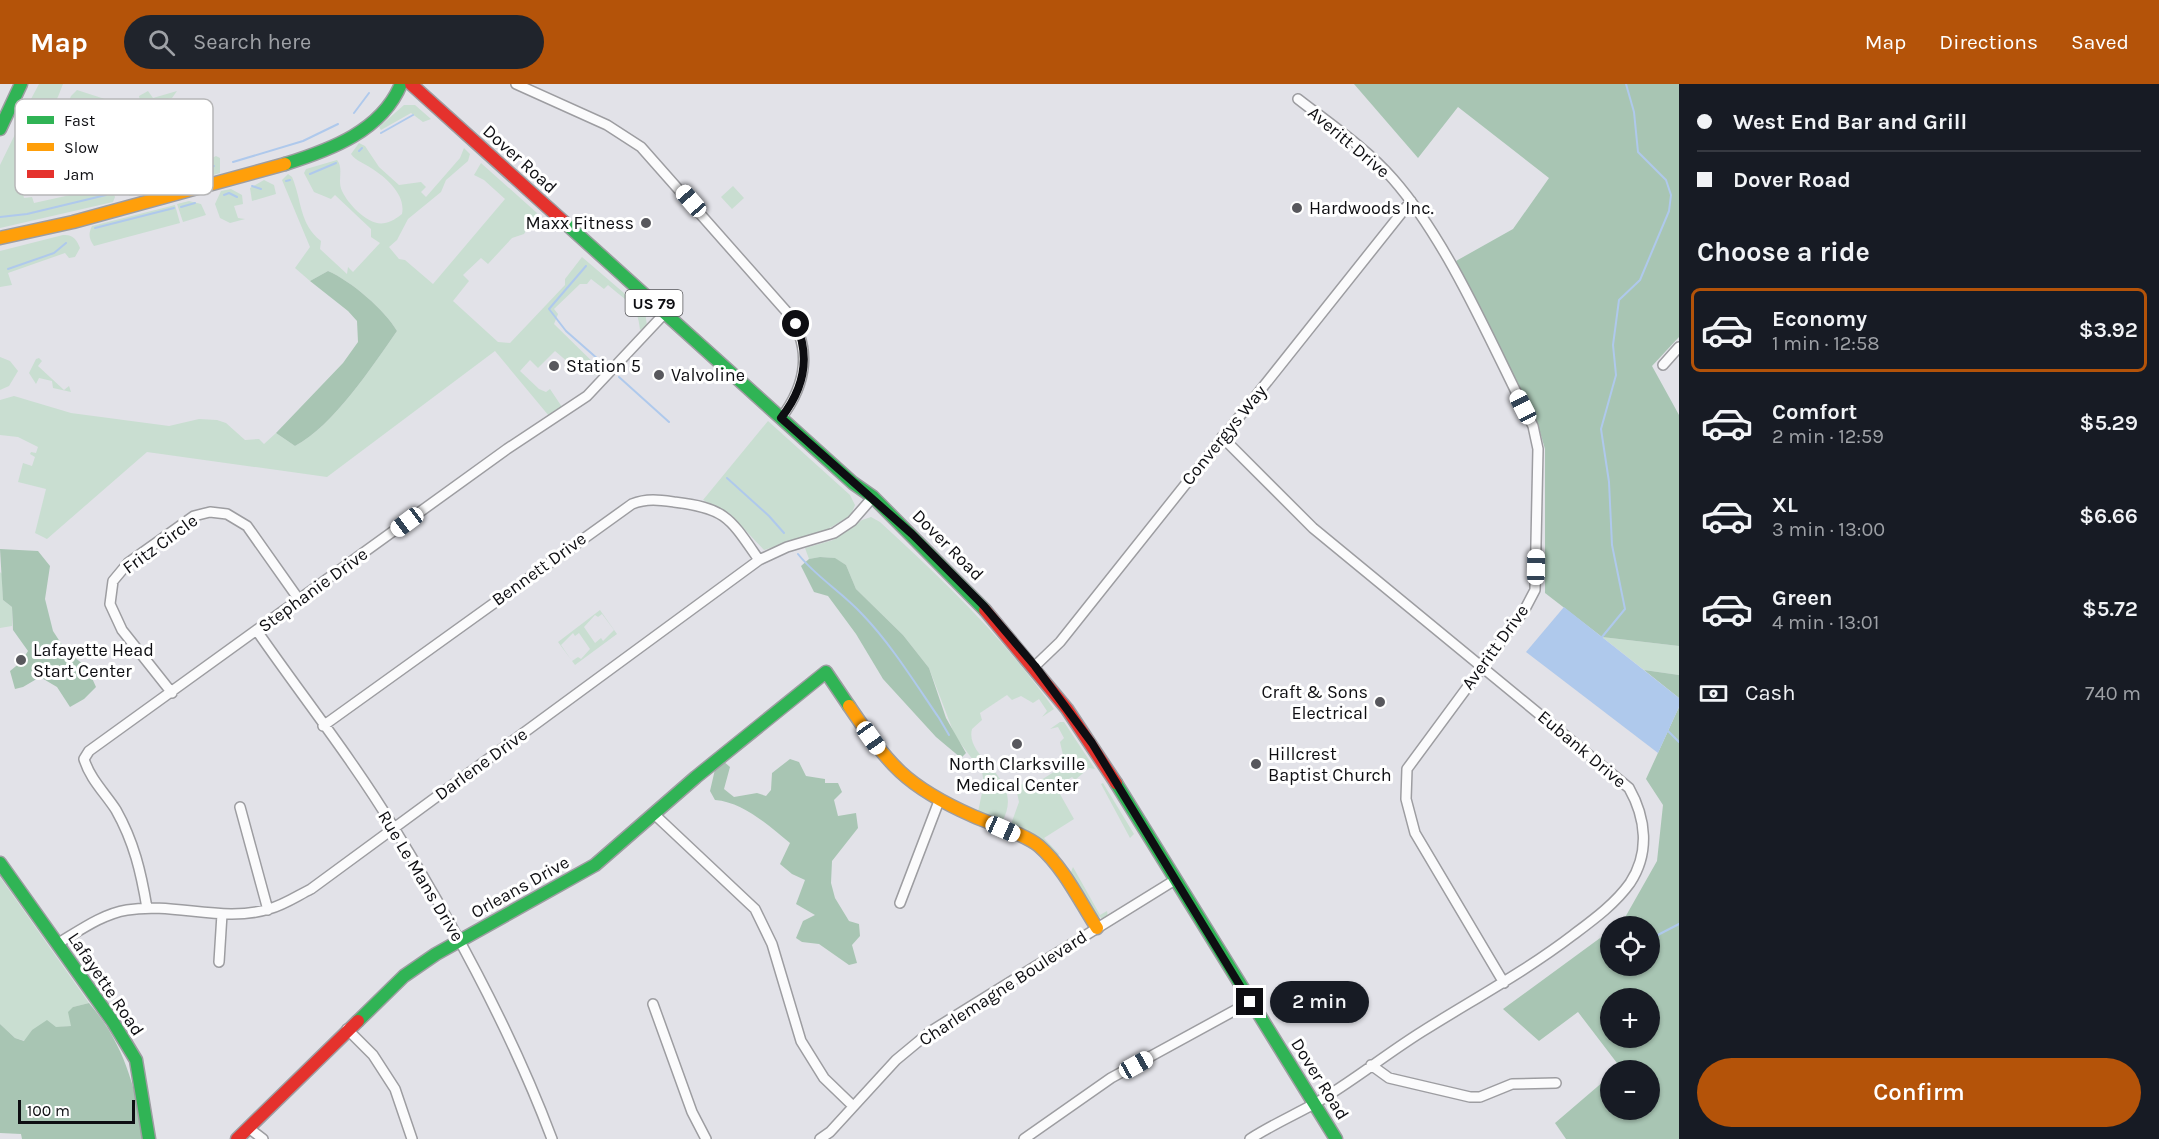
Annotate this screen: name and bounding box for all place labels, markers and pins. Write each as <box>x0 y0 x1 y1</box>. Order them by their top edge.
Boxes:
place label: Hardwoods Inc. <box>1309 197 1434 219</box>
marker: Hardwoods Inc. <box>1290 201 1304 215</box>
place label: Maxx Fitness <box>526 212 634 234</box>
marker: Maxx Fitness <box>639 216 653 230</box>
place label: Station 5 <box>566 355 641 377</box>
marker: Station 5 <box>547 359 561 373</box>
place label: Valvoline <box>671 364 745 386</box>
marker: Valvoline <box>652 368 666 382</box>
place label: Lafayette Head Start Center <box>33 639 154 682</box>
marker: Lafayette Head Start Center <box>14 653 28 667</box>
place label: Craft & Sons Electrical <box>1262 681 1368 724</box>
marker: Craft & Sons Electrical <box>1373 695 1387 709</box>
marker: North Clarksville Medical Center <box>1010 737 1024 751</box>
place label: Hillcrest Baptist Church <box>1268 743 1392 786</box>
place label: North Clarksville Medical Center <box>949 753 1085 796</box>
marker: Hillcrest Baptist Church <box>1249 757 1263 771</box>

